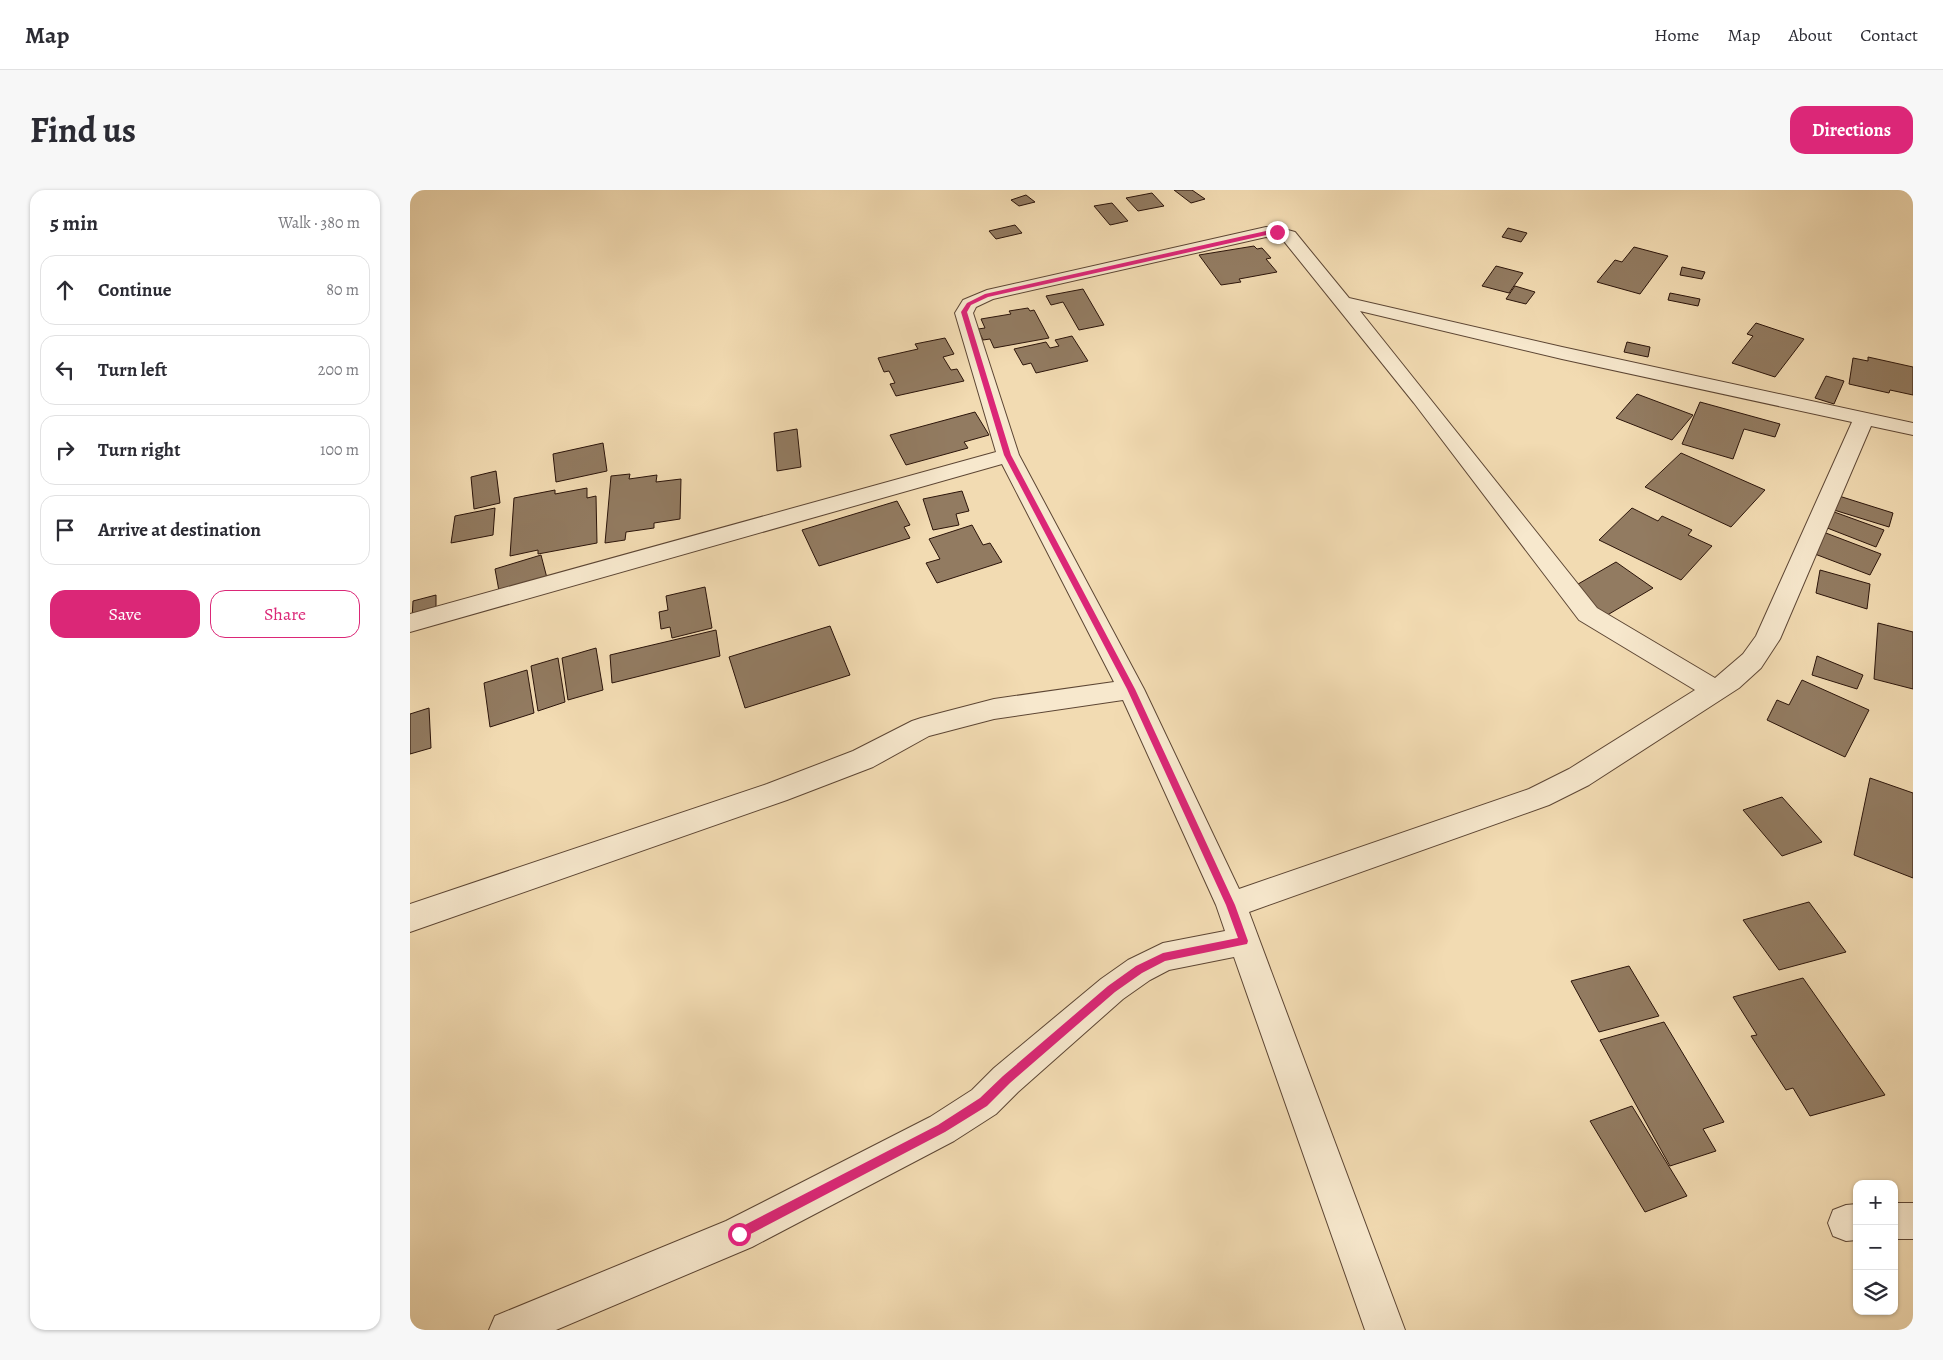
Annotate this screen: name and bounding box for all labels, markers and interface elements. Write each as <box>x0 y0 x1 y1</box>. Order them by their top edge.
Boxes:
text: Map <box>25 19 69 51</box>
text: Home <box>1654 23 1699 47</box>
text: Map <box>1727 23 1760 47</box>
text: About <box>1788 23 1832 47</box>
text: Contact <box>1860 23 1918 47</box>
text: Find us <box>30 106 136 154</box>
button: Directions <box>1790 106 1913 154</box>
text: 5 min <box>50 209 98 237</box>
text: Walk · 380 m <box>278 212 360 234</box>
route end <box>1266 221 1289 244</box>
icon: ahead <box>51 276 79 304</box>
text: Continue <box>98 277 172 303</box>
text: 80 m <box>326 279 359 301</box>
icon: left <box>51 356 79 384</box>
text: Turn left <box>98 357 167 383</box>
text: 200 m <box>318 359 359 381</box>
icon: right <box>51 436 79 464</box>
text: Turn right <box>98 437 180 463</box>
text: 100 m <box>320 439 359 461</box>
icon: arrive <box>51 516 79 544</box>
text: Arrive at destination <box>98 517 261 543</box>
button: Save <box>50 590 200 638</box>
button: Share <box>210 590 360 638</box>
map controls <box>1853 1180 1898 1315</box>
button: + <box>1853 1180 1898 1225</box>
route start <box>728 1223 751 1246</box>
button: − <box>1853 1225 1898 1270</box>
button: layers <box>1853 1270 1898 1315</box>

